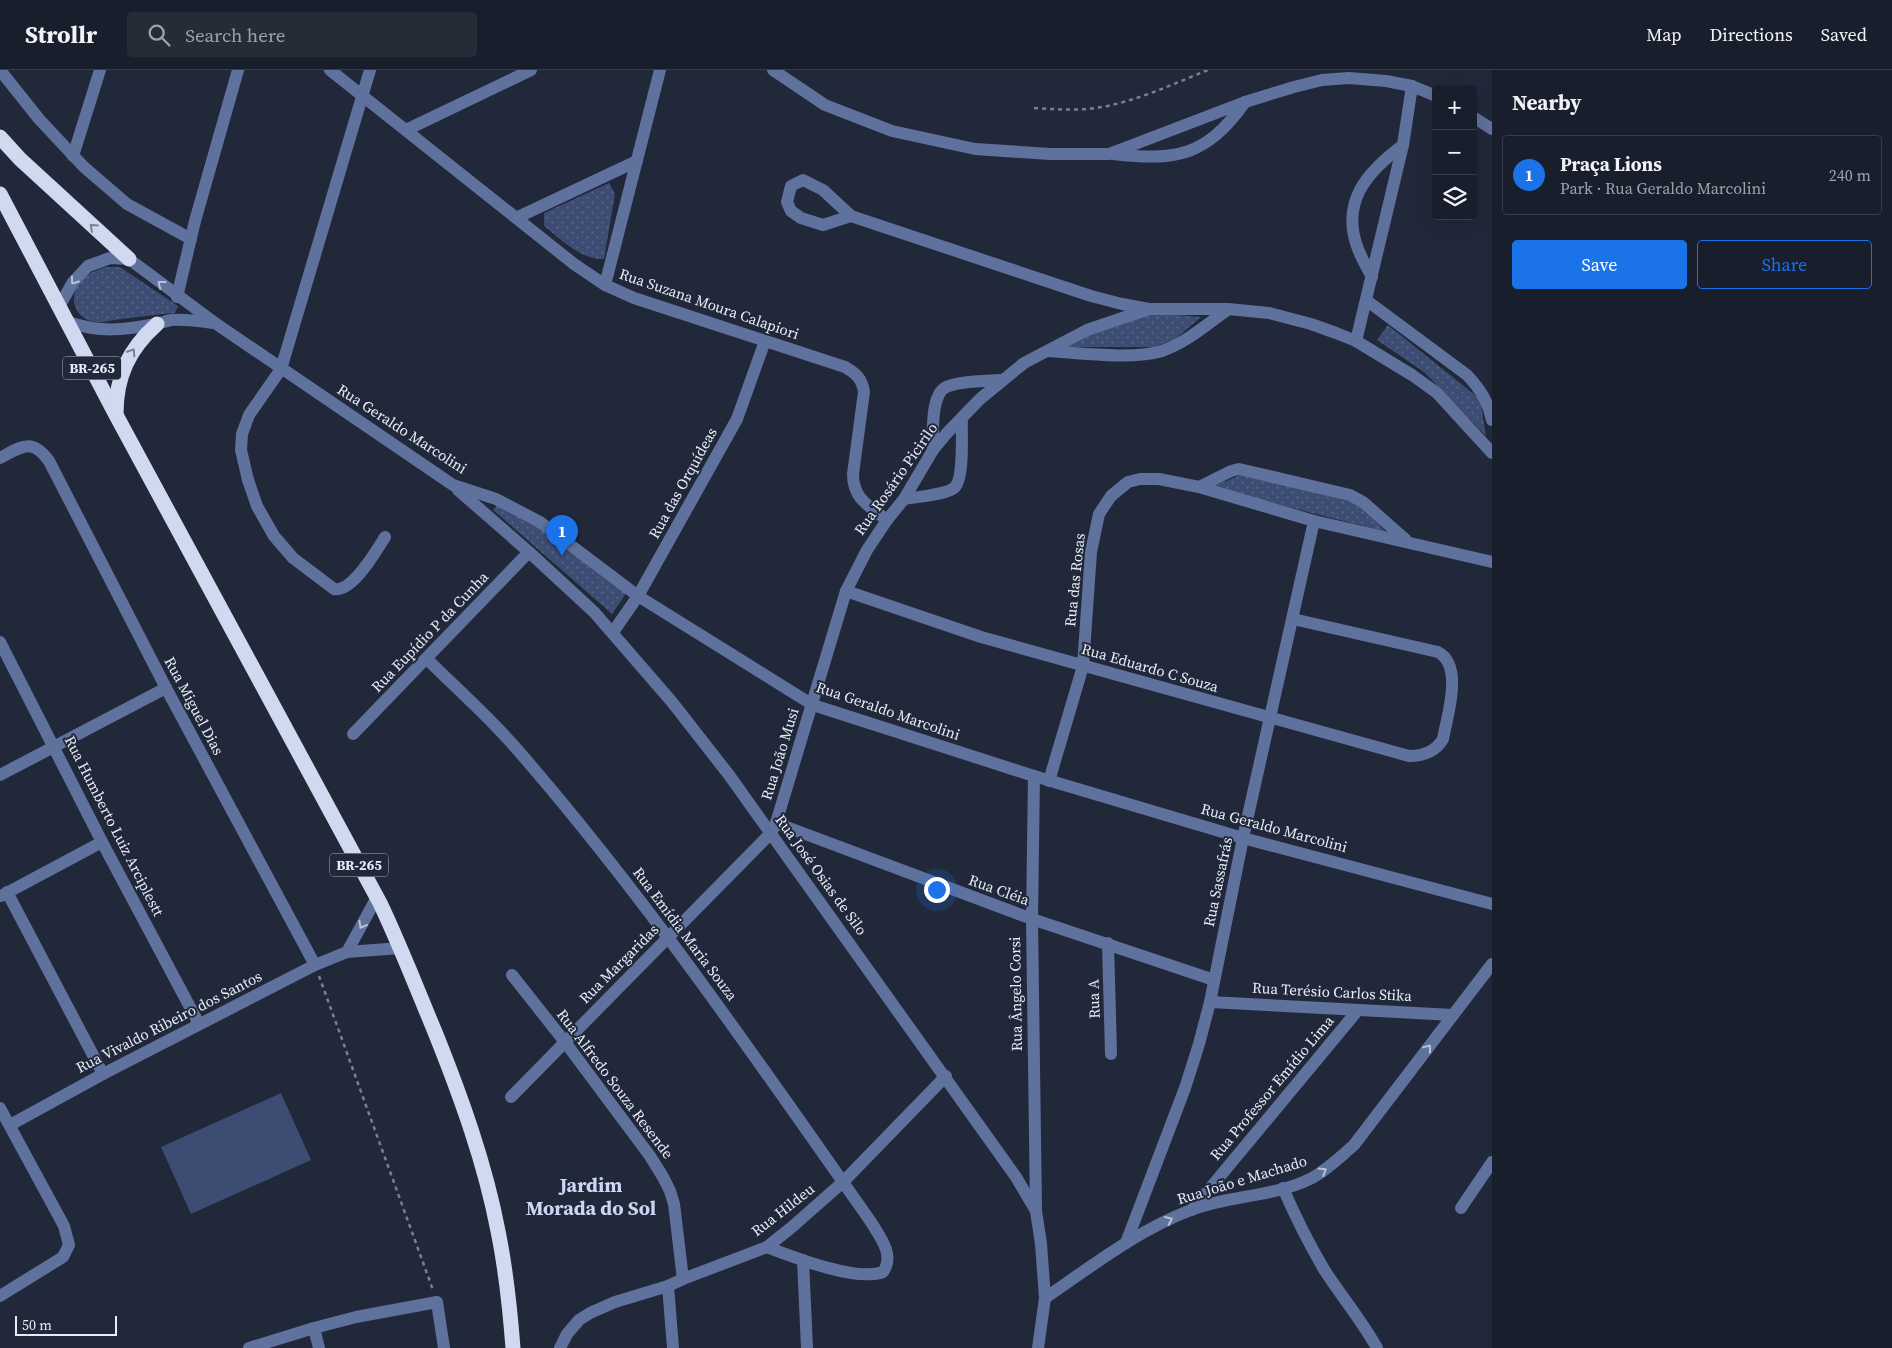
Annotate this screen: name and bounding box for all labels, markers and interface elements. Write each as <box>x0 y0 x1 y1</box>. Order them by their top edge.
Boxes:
search box <box>127 12 477 57</box>
text: Strollr <box>25 18 97 51</box>
icon: search <box>145 21 173 49</box>
text: Search here <box>185 22 285 48</box>
text: Map <box>1646 22 1682 47</box>
text: Directions <box>1710 22 1793 47</box>
text: Saved <box>1821 22 1867 47</box>
map controls <box>1432 85 1477 220</box>
button: + <box>1432 85 1477 130</box>
text: Nearby <box>1512 88 1582 117</box>
button: − <box>1432 130 1477 175</box>
text: Praça Lions <box>1560 151 1662 177</box>
text: 1 <box>1525 164 1533 186</box>
text: 240 m <box>1829 164 1871 186</box>
button: layers <box>1432 175 1477 220</box>
text: Park · Rua Geraldo Marcolini <box>1560 177 1766 199</box>
one-way arrow <box>90 223 99 232</box>
button: Save <box>1512 240 1687 289</box>
button: Share <box>1697 240 1872 289</box>
street label: Rua Suzana Moura Calapiori <box>617 263 802 344</box>
one-way arrow <box>71 275 80 285</box>
one-way arrow <box>158 282 167 290</box>
one-way arrow <box>126 348 135 358</box>
road number: BR-265 <box>63 356 121 380</box>
street label: Rua Geraldo Marcolini <box>333 379 471 478</box>
street label: Rua Rosário Picirilo <box>849 418 942 539</box>
street label: Rua das Orquídeas <box>643 423 722 542</box>
pin: 1 <box>546 515 578 556</box>
street label: Rua das Rosas <box>1059 532 1090 628</box>
street label: Rua Eupídio P da Cunha <box>366 566 493 697</box>
street label: Rua Eduardo C Souza <box>1079 638 1221 697</box>
street label: Rua Miguel Dias <box>160 653 229 759</box>
street label: Rua Geraldo Marcolini <box>813 676 963 745</box>
street label: Rua João Musi <box>756 705 803 803</box>
street label: Rua Humberto Luiz Arciplestt <box>60 732 169 920</box>
street label: Rua Geraldo Marcolini <box>1199 798 1350 857</box>
street label: Rua José Osias de Silo <box>770 810 872 939</box>
street label: Rua Sassafrás <box>1198 835 1237 929</box>
road number: BR-265 <box>330 854 388 876</box>
street label: Rua Emídia Maria Souza <box>628 863 743 1005</box>
street label: Rua Cléia <box>966 869 1033 910</box>
your location <box>924 877 950 903</box>
street label: Rua Margaridas <box>574 919 663 1008</box>
one-way arrow <box>358 920 368 929</box>
street label: Rua Ângelo Corsi <box>1004 936 1027 1052</box>
street label: Rua Vivaldo Ribeiro dos Santos <box>72 965 265 1078</box>
street label: Rua Terésio Carlos Stika <box>1252 977 1413 1006</box>
street label: Rua A <box>1082 979 1105 1019</box>
street label: Rua Alfredo Souza Resende <box>552 1005 679 1163</box>
street label: Rua Professor Emídio Lima <box>1205 1011 1339 1164</box>
one-way arrow <box>1423 1045 1431 1054</box>
street label: Rua João e Machado <box>1174 1150 1309 1209</box>
one-way arrow <box>1318 1168 1327 1177</box>
district label: Jardim Morada do Sol <box>526 1171 656 1222</box>
street label: Rua Hildeu <box>747 1178 819 1241</box>
one-way arrow <box>1164 1216 1173 1226</box>
scale bar <box>15 1313 118 1336</box>
text: 50 m <box>22 1315 52 1335</box>

